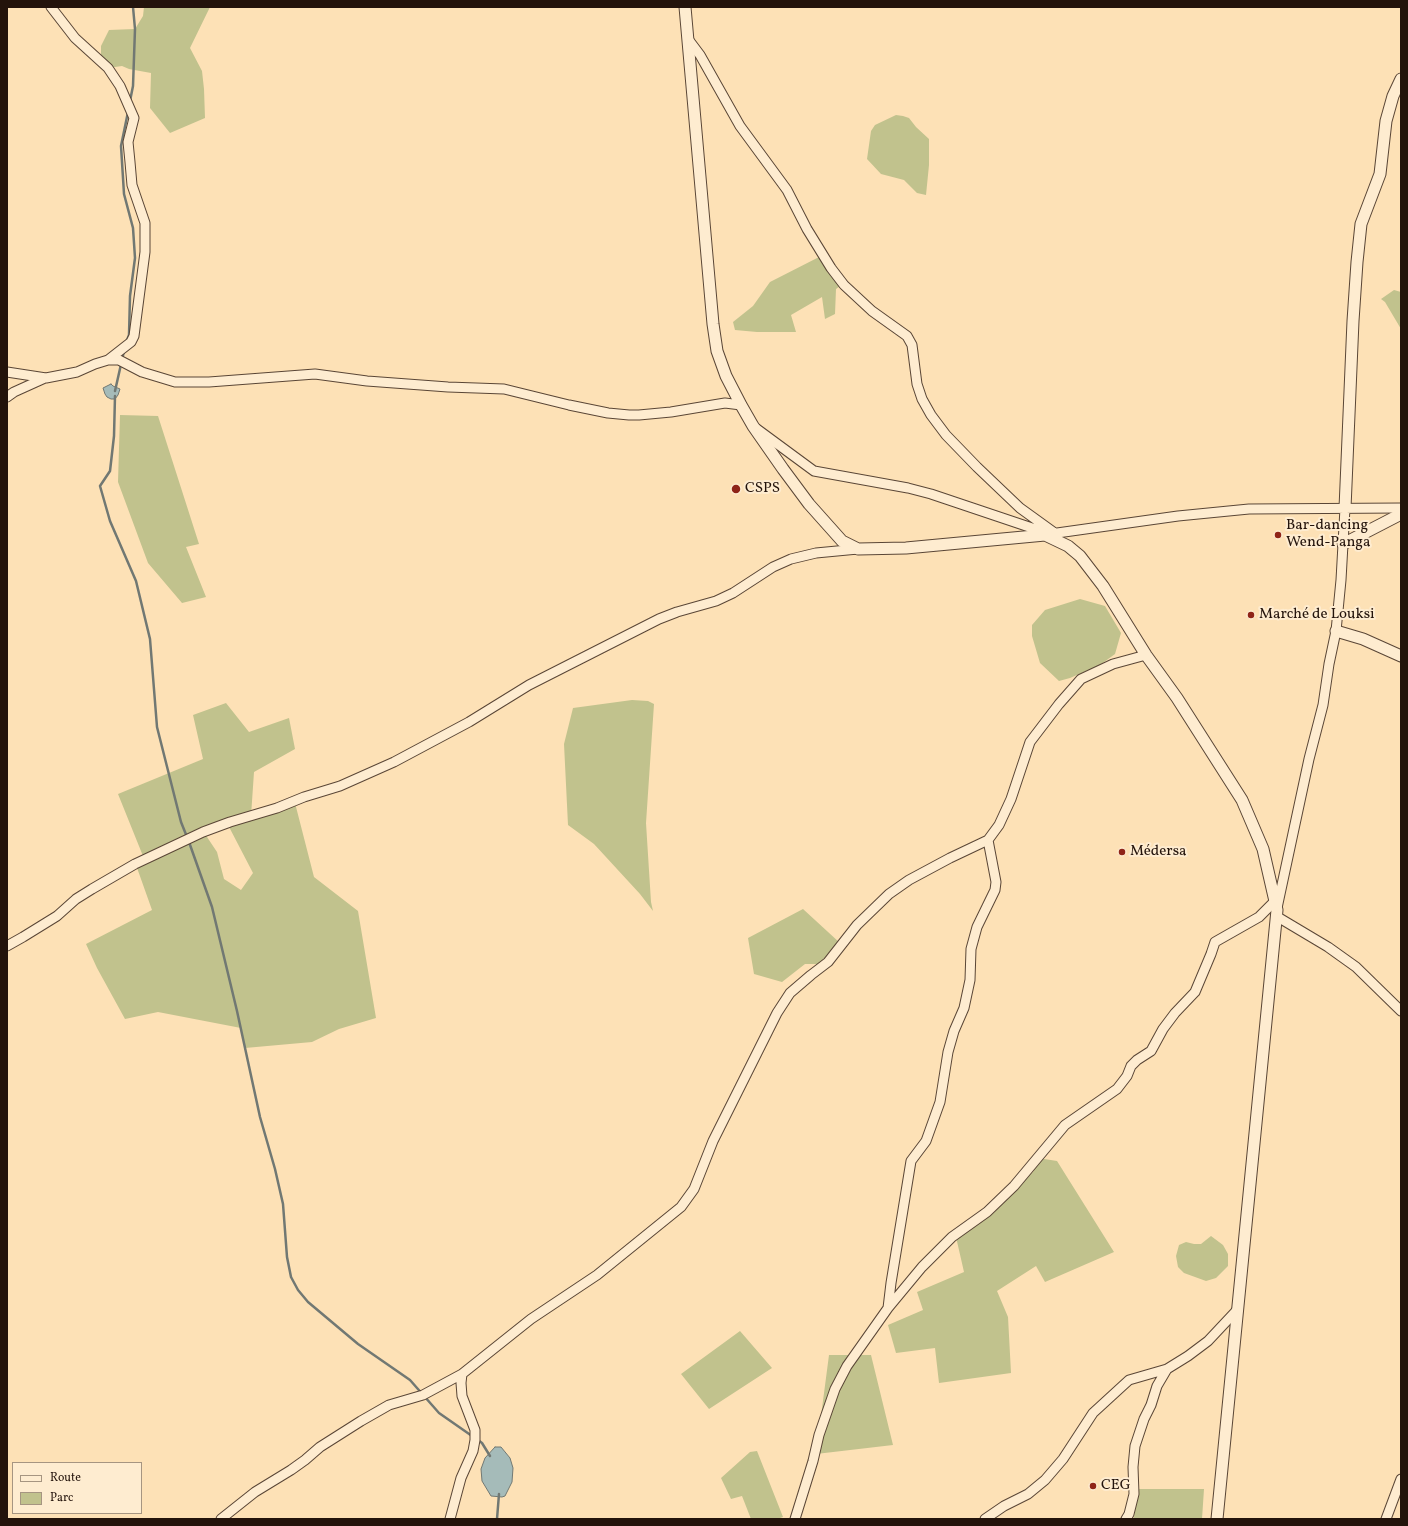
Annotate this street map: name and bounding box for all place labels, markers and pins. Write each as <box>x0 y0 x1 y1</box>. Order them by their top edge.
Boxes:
place label: CSPS <box>745 480 780 498</box>
marker: CSPS <box>730 483 742 495</box>
place label: Bar-dancing Wend-Panga <box>1286 517 1370 552</box>
marker: Bar-dancing Wend-Panga <box>1273 530 1283 540</box>
place label: Marché de Louksi <box>1259 606 1375 624</box>
marker: Marché de Louksi <box>1246 610 1256 620</box>
place label: Médersa <box>1130 843 1187 861</box>
marker: Médersa <box>1117 847 1127 857</box>
place label: CEG <box>1101 1477 1131 1495</box>
marker: CEG <box>1088 1481 1098 1491</box>

